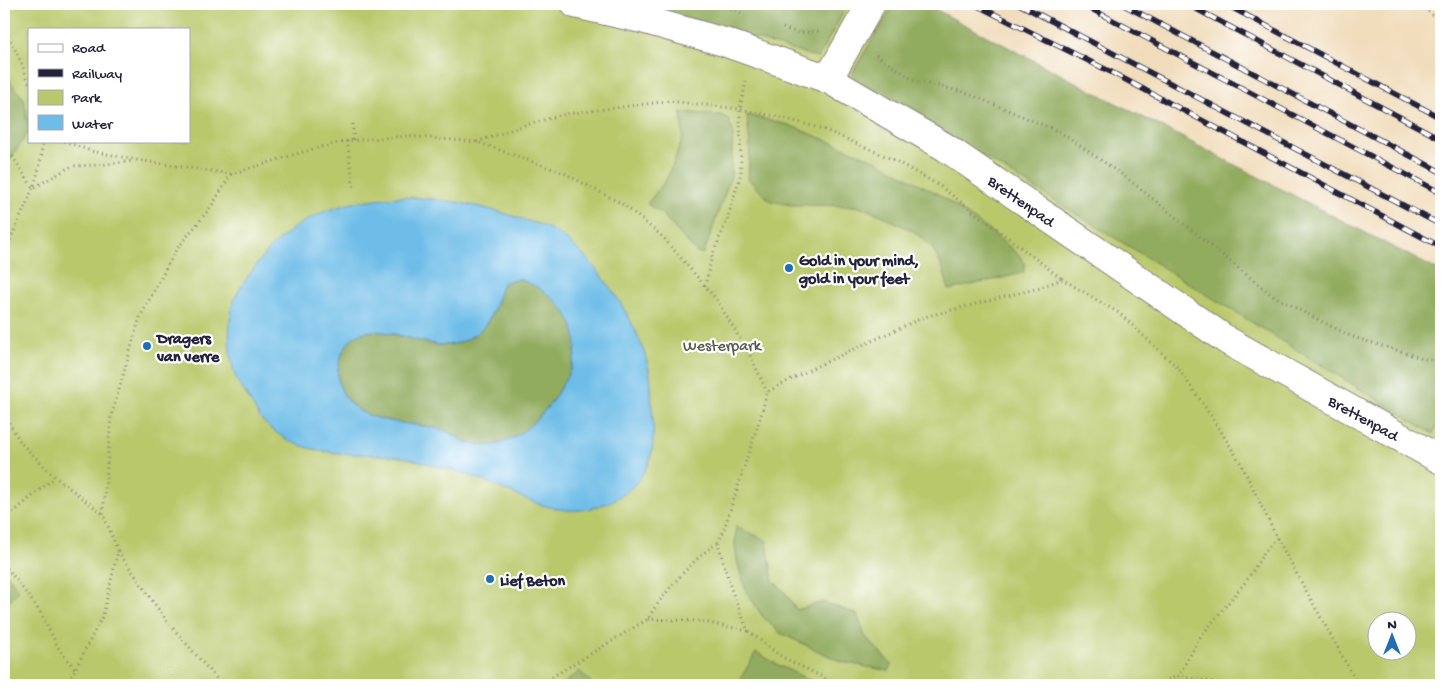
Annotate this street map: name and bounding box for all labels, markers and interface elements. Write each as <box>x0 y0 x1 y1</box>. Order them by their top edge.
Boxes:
legend <box>28 28 190 142</box>
text: Road <box>72 40 106 58</box>
text: Railway <box>72 66 123 84</box>
text: Park <box>71 90 102 108</box>
text: Water <box>72 116 114 134</box>
street label: Brettenpad <box>982 172 1058 234</box>
place label: Gold in your mind, gold in your feet <box>798 253 919 290</box>
marker: Gold in your mind, gold in your feet <box>783 262 795 274</box>
place label: Dragers van verre <box>155 331 220 368</box>
park label: Westerpark <box>683 338 763 357</box>
marker: Dragers van verre <box>141 340 153 352</box>
street label: Brettenpad <box>1323 393 1402 448</box>
place label: Lief Beton <box>500 572 566 592</box>
marker: Lief Beton <box>484 573 496 585</box>
north arrow <box>1368 612 1418 662</box>
text: N <box>1387 617 1397 634</box>

